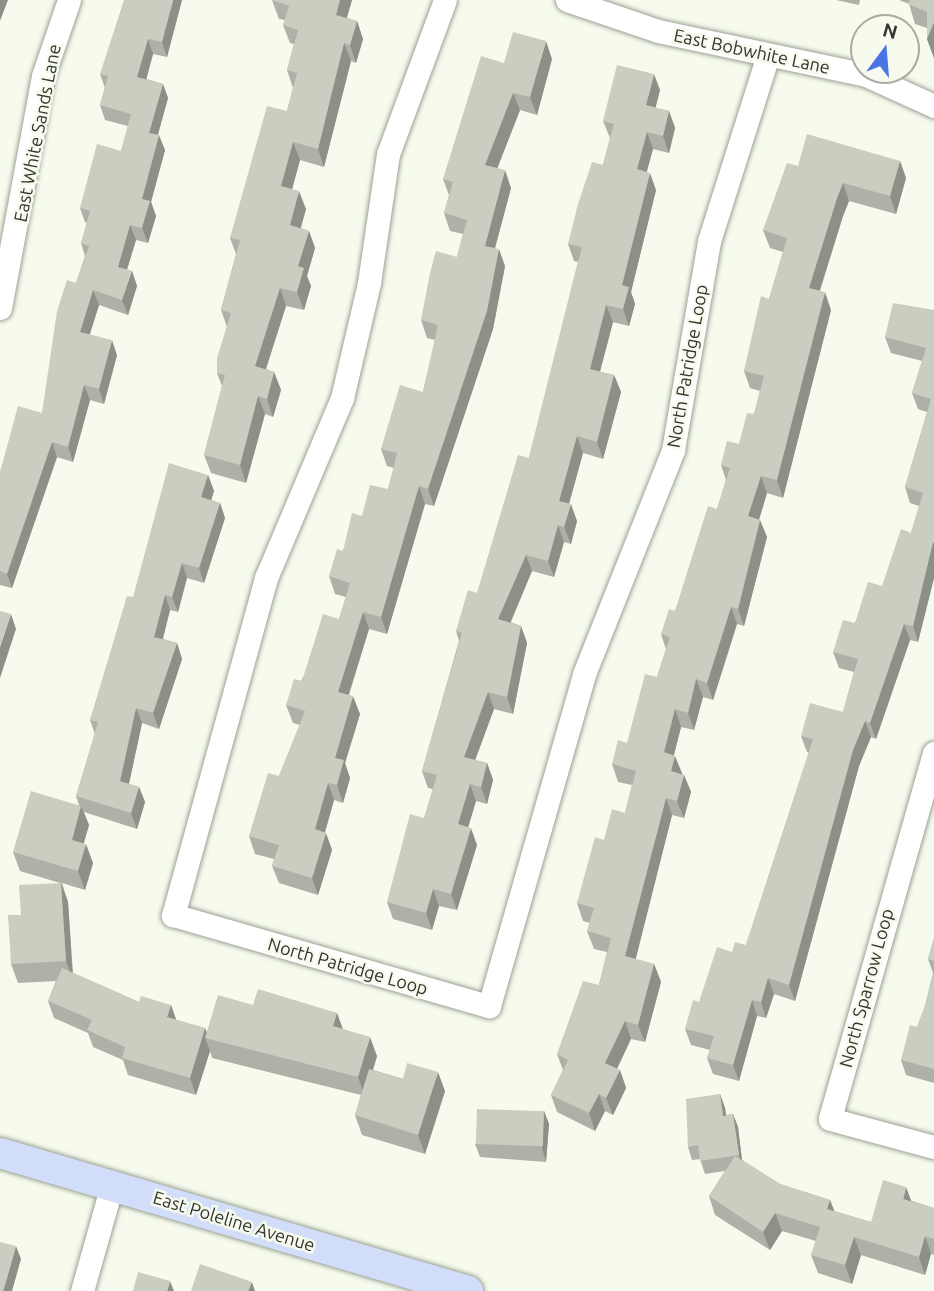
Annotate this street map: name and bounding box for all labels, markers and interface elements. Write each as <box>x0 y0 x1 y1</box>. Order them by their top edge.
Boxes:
north arrow <box>850 14 920 84</box>
text: N <box>880 18 900 43</box>
street label: East Bobwhite Lane <box>672 24 832 78</box>
street label: East White Sands Lane <box>9 42 65 224</box>
street label: North Patridge Loop <box>662 283 712 449</box>
street label: North Sparrow Loop <box>834 906 898 1070</box>
street label: North Patridge Loop <box>265 933 431 999</box>
street label: East Poleline Avenue <box>150 1186 318 1256</box>

